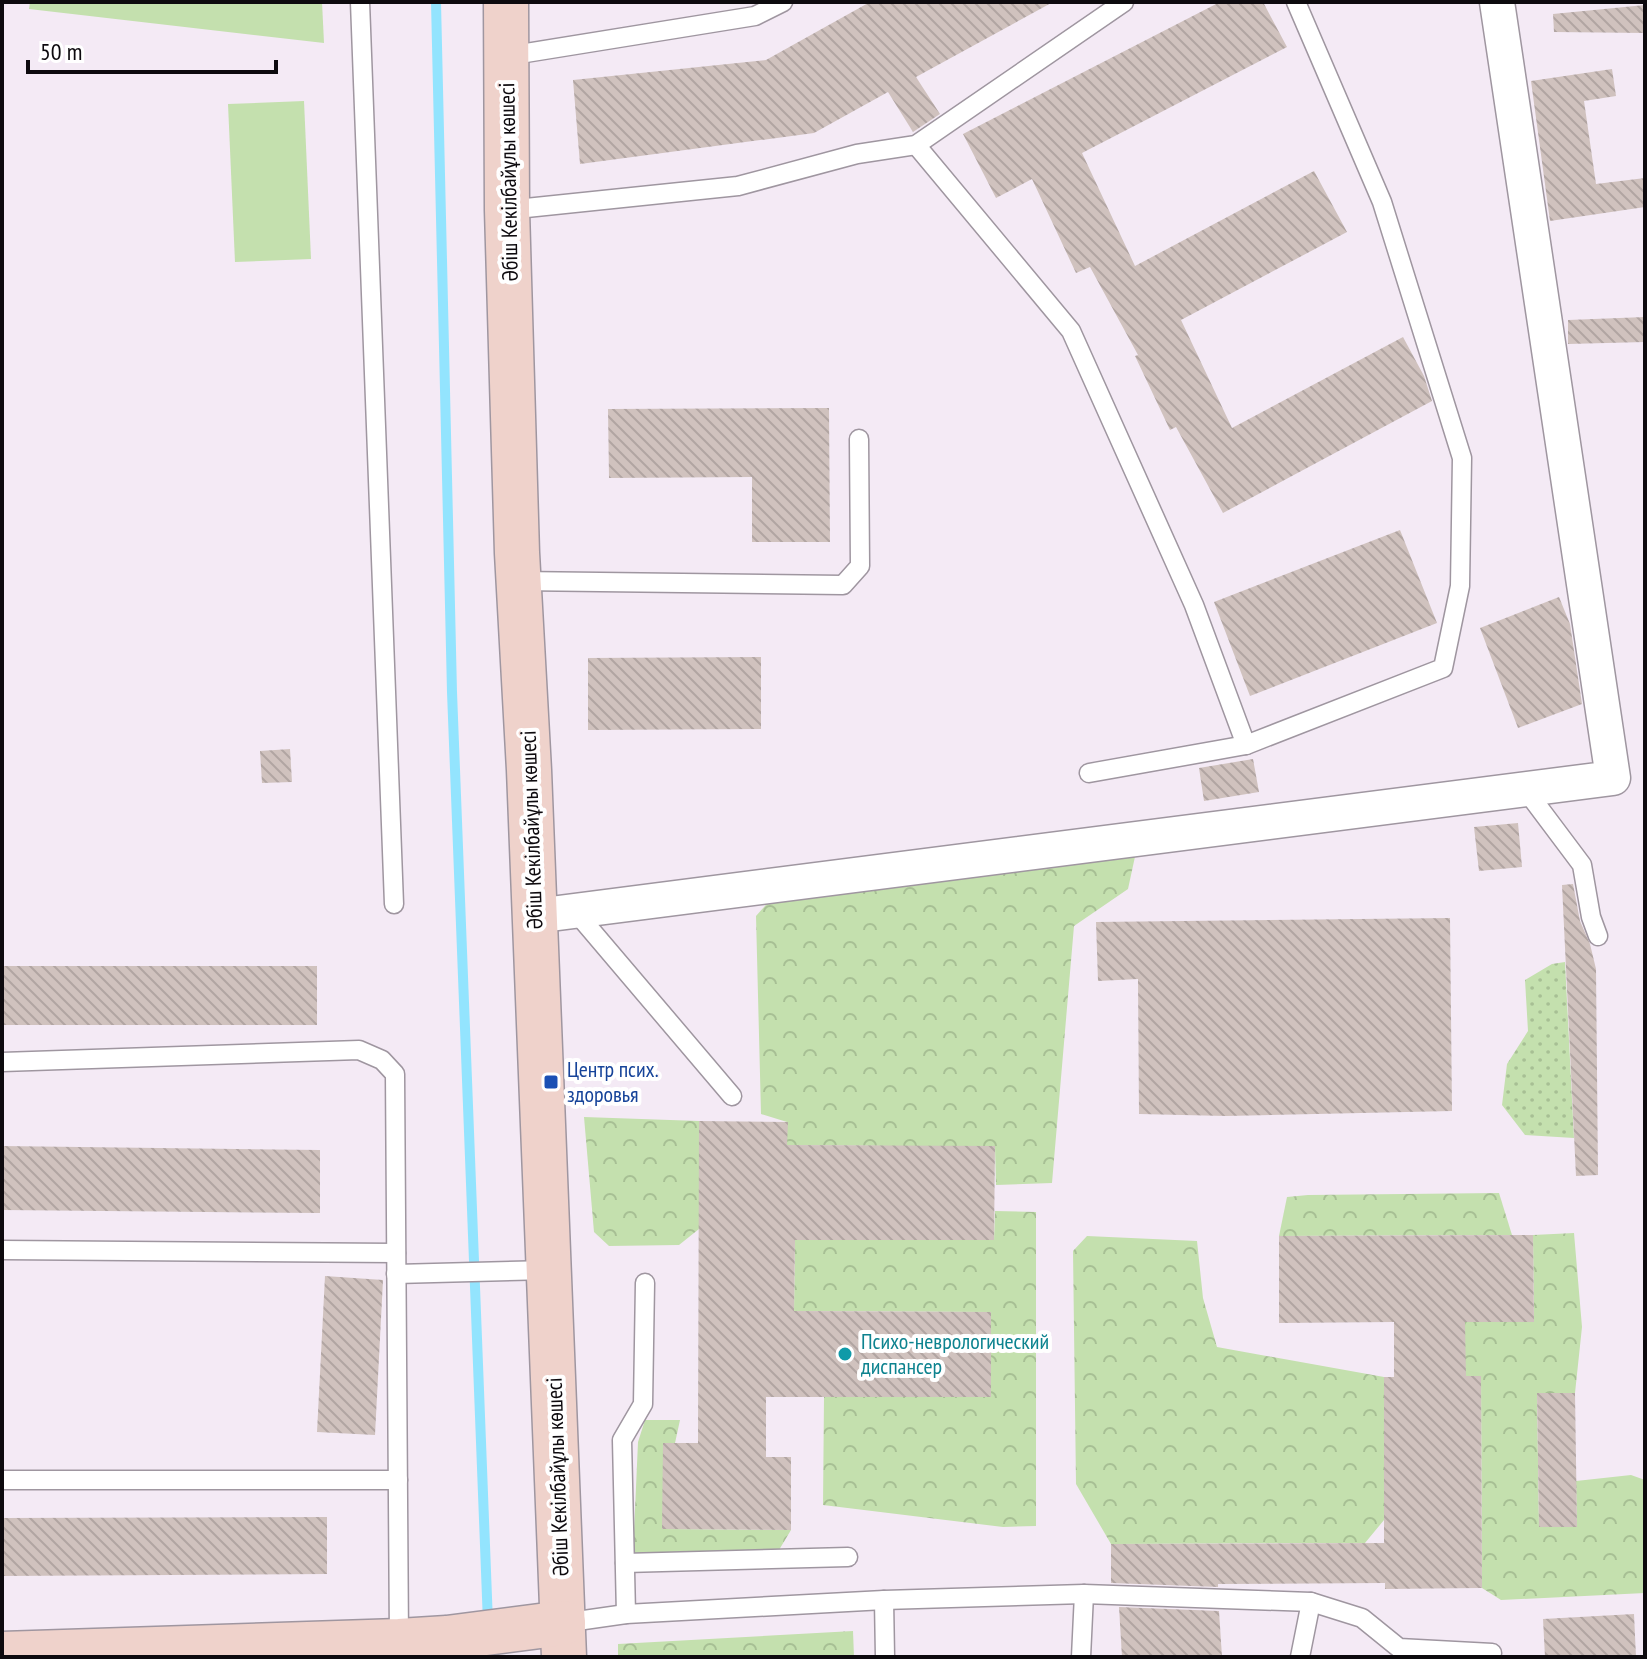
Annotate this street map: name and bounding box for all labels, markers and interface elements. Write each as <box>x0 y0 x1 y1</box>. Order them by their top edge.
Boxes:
scale bar <box>28 24 276 74</box>
text: 50 m <box>40 36 82 67</box>
street label: Әбіш Кекілбайұлы көшесі <box>492 82 524 282</box>
street label: Әбіш Кекілбайұлы көшесі <box>514 730 548 930</box>
place label: Центр псих. здоровья <box>567 1055 659 1108</box>
marker: Центр псих. здоровья <box>542 1073 560 1091</box>
place label: Психо-неврологический диспансер <box>861 1327 1049 1380</box>
marker: Психо-неврологический диспансер <box>836 1345 854 1363</box>
street label: Әбіш Кекілбайұлы көшесі <box>540 1377 574 1577</box>

